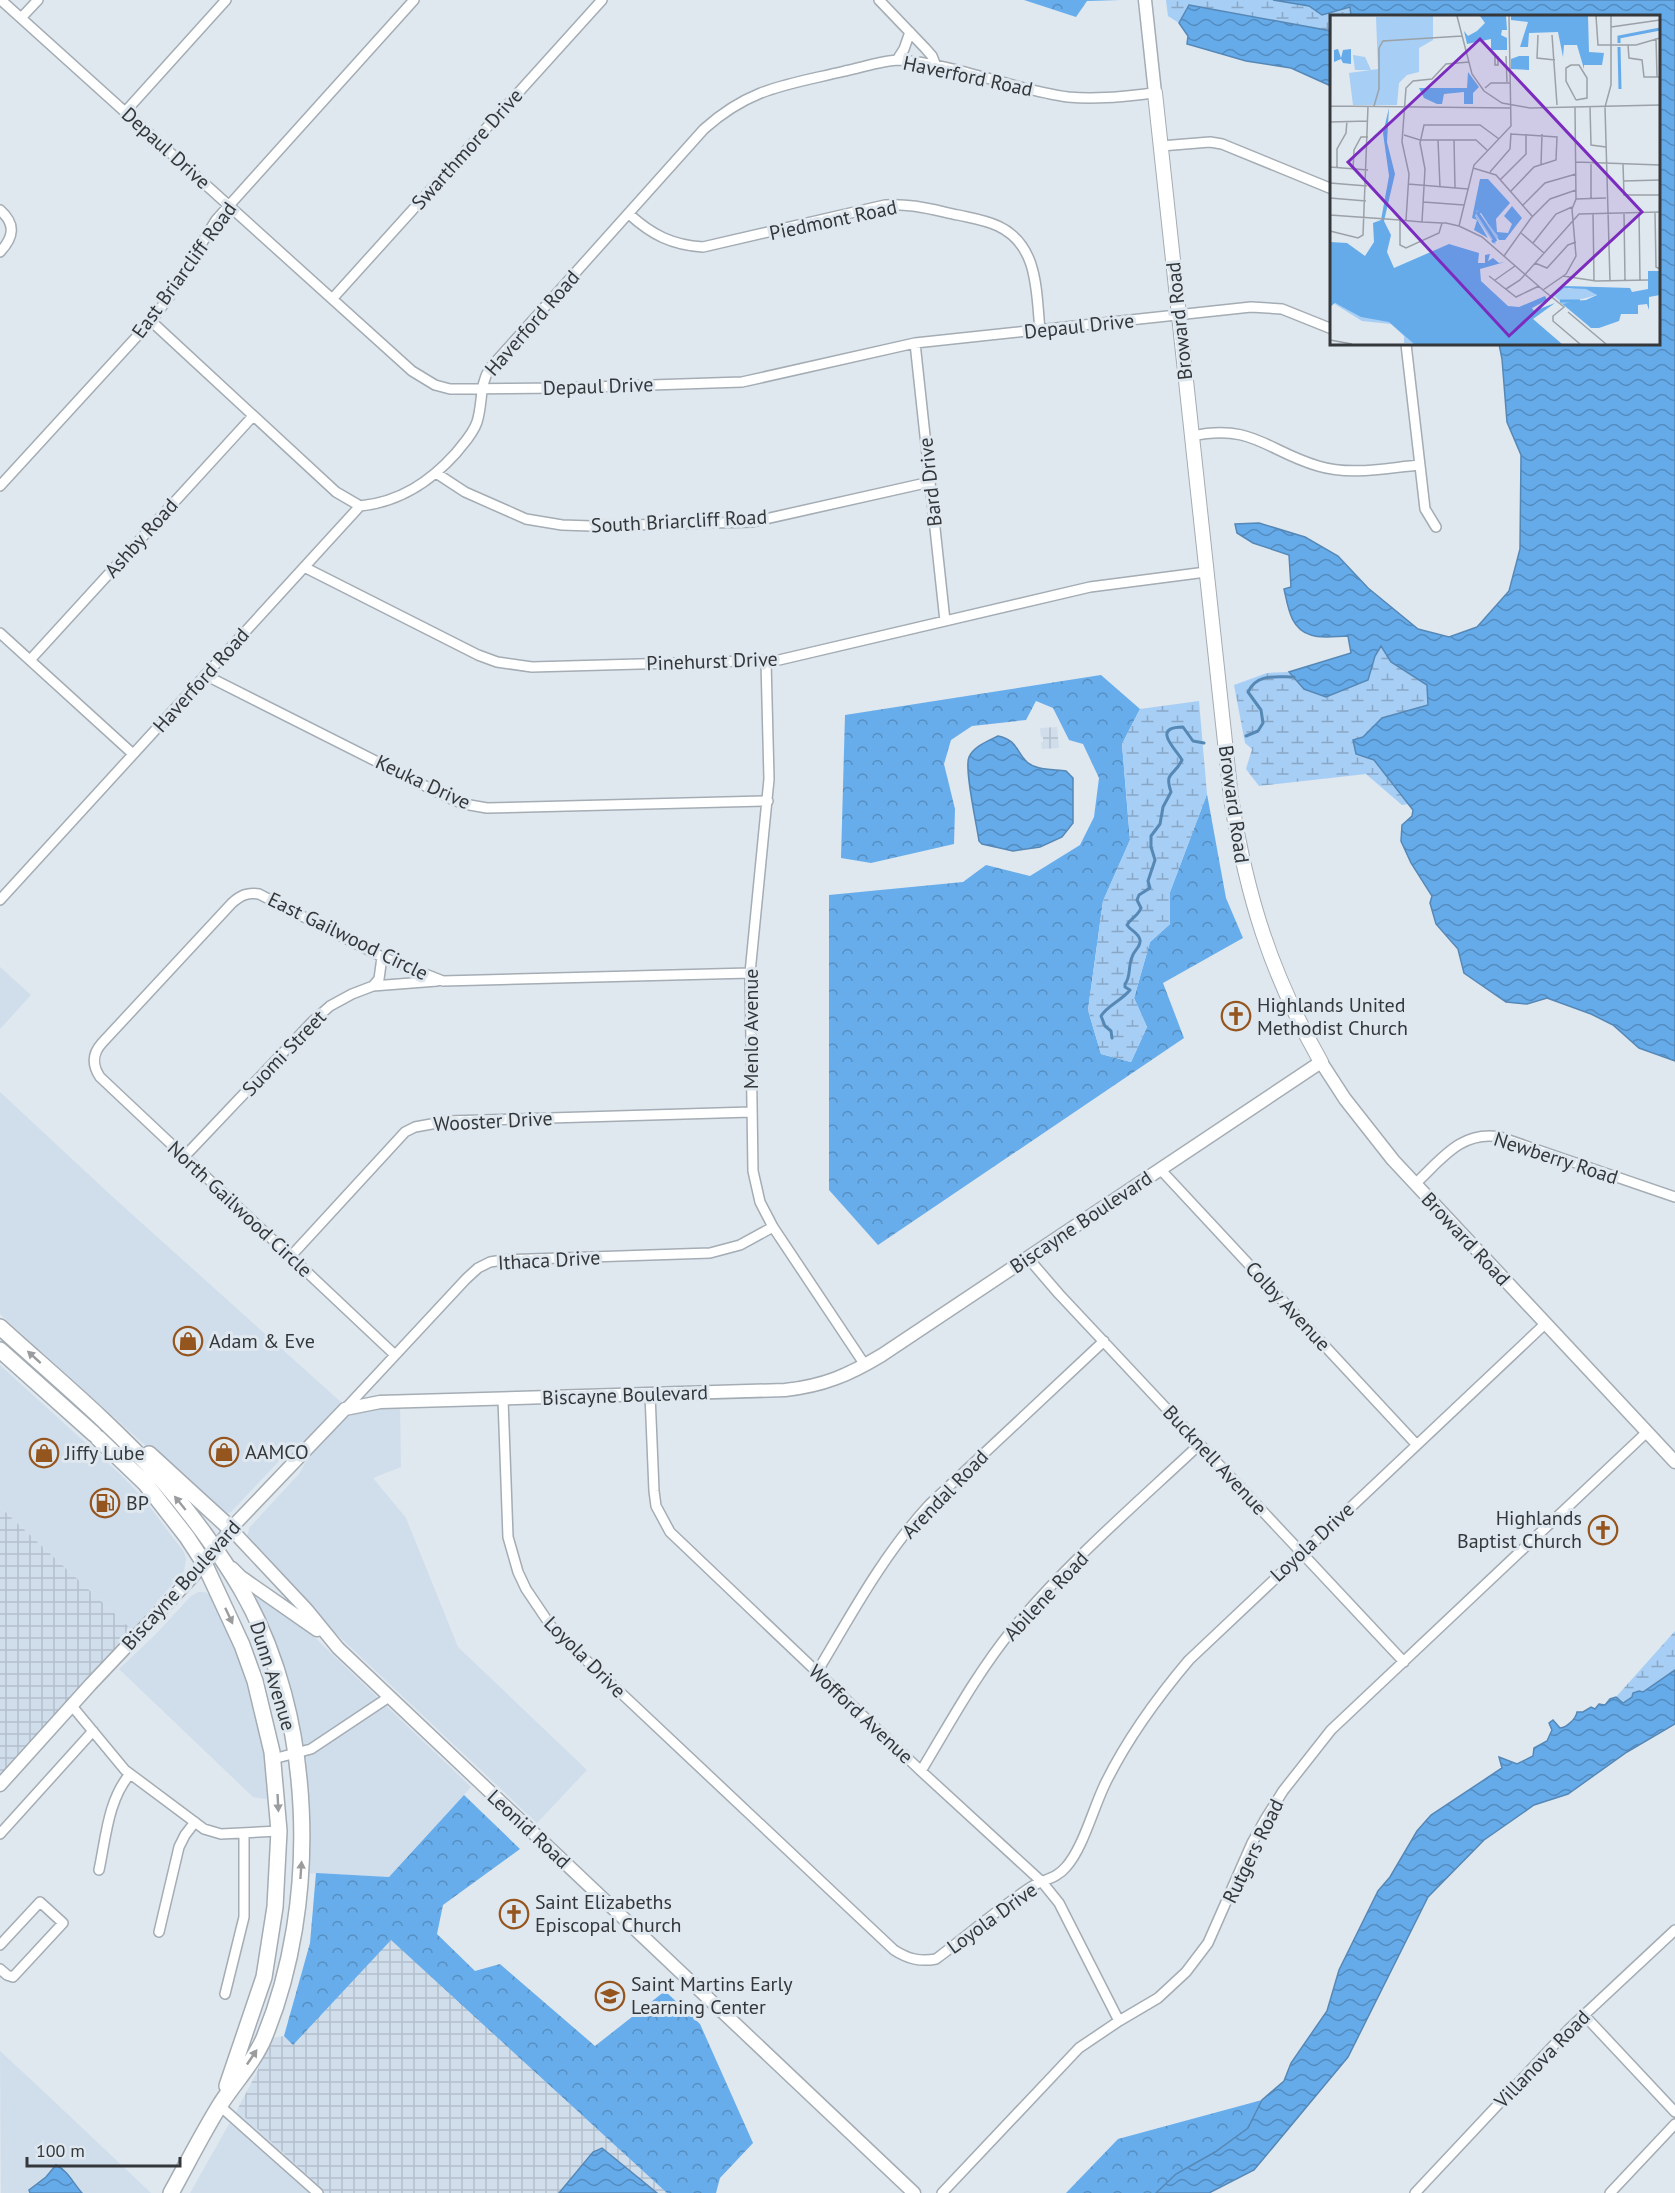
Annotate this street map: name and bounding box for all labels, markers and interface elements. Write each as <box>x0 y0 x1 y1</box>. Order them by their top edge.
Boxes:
inset map <box>1330 15 1660 345</box>
street label: Haverford Road <box>901 50 1035 102</box>
street label: Swarthmore Drive <box>406 83 528 215</box>
street label: Depaul Drive <box>116 101 216 195</box>
street label: Piedmont Road <box>767 194 899 246</box>
street label: East Briarcliff Road <box>126 197 242 343</box>
street label: Broward Road <box>1160 261 1198 381</box>
street label: Haverford Road <box>479 265 585 381</box>
street label: Depaul Drive <box>1023 307 1135 345</box>
street label: Depaul Drive <box>542 371 654 401</box>
street label: Bard Drive <box>912 436 948 528</box>
street label: Ashby Road <box>99 493 183 583</box>
street label: South Briarcliff Road <box>590 503 768 539</box>
street label: Haverford Road <box>147 622 255 738</box>
street label: Pinehurst Drive <box>646 646 778 676</box>
street label: Broward Road <box>1213 743 1255 865</box>
street label: Keuka Drive <box>371 749 475 815</box>
street label: East Gailwood Circle <box>264 886 432 986</box>
street label: Menlo Avenue <box>738 969 764 1089</box>
place label: Highlands United Methodist Church <box>1257 992 1408 1041</box>
church icon: Highlands United Methodist Church <box>1220 1000 1252 1032</box>
street label: Suomi Street <box>236 1004 332 1102</box>
street label: Wooster Drive <box>433 1105 553 1137</box>
street label: Newberry Road <box>1491 1126 1621 1190</box>
street label: North Gailwood Circle <box>162 1135 318 1283</box>
street label: Biscayne Boulevard <box>1005 1165 1157 1279</box>
street label: Broward Road <box>1416 1187 1516 1291</box>
street label: Ithaca Drive <box>497 1244 601 1276</box>
street label: Colby Avenue <box>1240 1256 1336 1356</box>
shop icon: Adam & Eve <box>172 1325 204 1357</box>
place label: Adam & Eve <box>209 1328 315 1354</box>
one-way arrow <box>26 1350 41 1364</box>
street label: Biscayne Boulevard <box>542 1379 708 1411</box>
street label: Bucknell Avenue <box>1157 1400 1273 1520</box>
shop icon: AAMCO <box>208 1436 240 1468</box>
shop icon: Jiffy Lube <box>28 1437 60 1469</box>
place label: AAMCO <box>245 1439 309 1465</box>
place label: Jiffy Lube <box>64 1440 145 1466</box>
street label: Arendal Road <box>896 1444 994 1544</box>
fuel station icon: BP <box>89 1487 121 1519</box>
place label: BP <box>126 1490 149 1516</box>
one-way arrow <box>174 1495 187 1511</box>
street label: Loyola Drive <box>1265 1497 1359 1587</box>
place label: Highlands Baptist Church <box>1457 1505 1582 1554</box>
church icon: Highlands Baptist Church <box>1587 1514 1619 1546</box>
street label: Biscayne Boulevard <box>116 1515 246 1655</box>
street label: Abilene Road <box>998 1546 1094 1646</box>
one-way arrow <box>224 1608 233 1625</box>
street label: Loyola Drive <box>539 1611 631 1703</box>
street label: Dunn Avenue <box>244 1618 302 1734</box>
street label: Wofford Avenue <box>803 1659 919 1769</box>
street label: Leonid Road <box>482 1784 576 1874</box>
one-way arrow <box>273 1794 283 1813</box>
street label: Rutgers Road <box>1217 1795 1289 1907</box>
one-way arrow <box>296 1861 305 1880</box>
street label: Loyola Drive <box>942 1877 1042 1959</box>
place label: Saint Elizabeths Episcopal Church <box>535 1889 681 1938</box>
church icon: Saint Elizabeths Episcopal Church <box>498 1898 530 1930</box>
place label: Saint Martins Early Learning Center <box>631 1971 793 2020</box>
school or university icon: Saint Martins Early Learning Center <box>594 1980 626 2012</box>
street label: Villanova Road <box>1488 2004 1595 2114</box>
one-way arrow <box>246 2049 257 2065</box>
scale bar <box>27 2130 180 2168</box>
text: 100 m <box>36 2139 85 2162</box>

